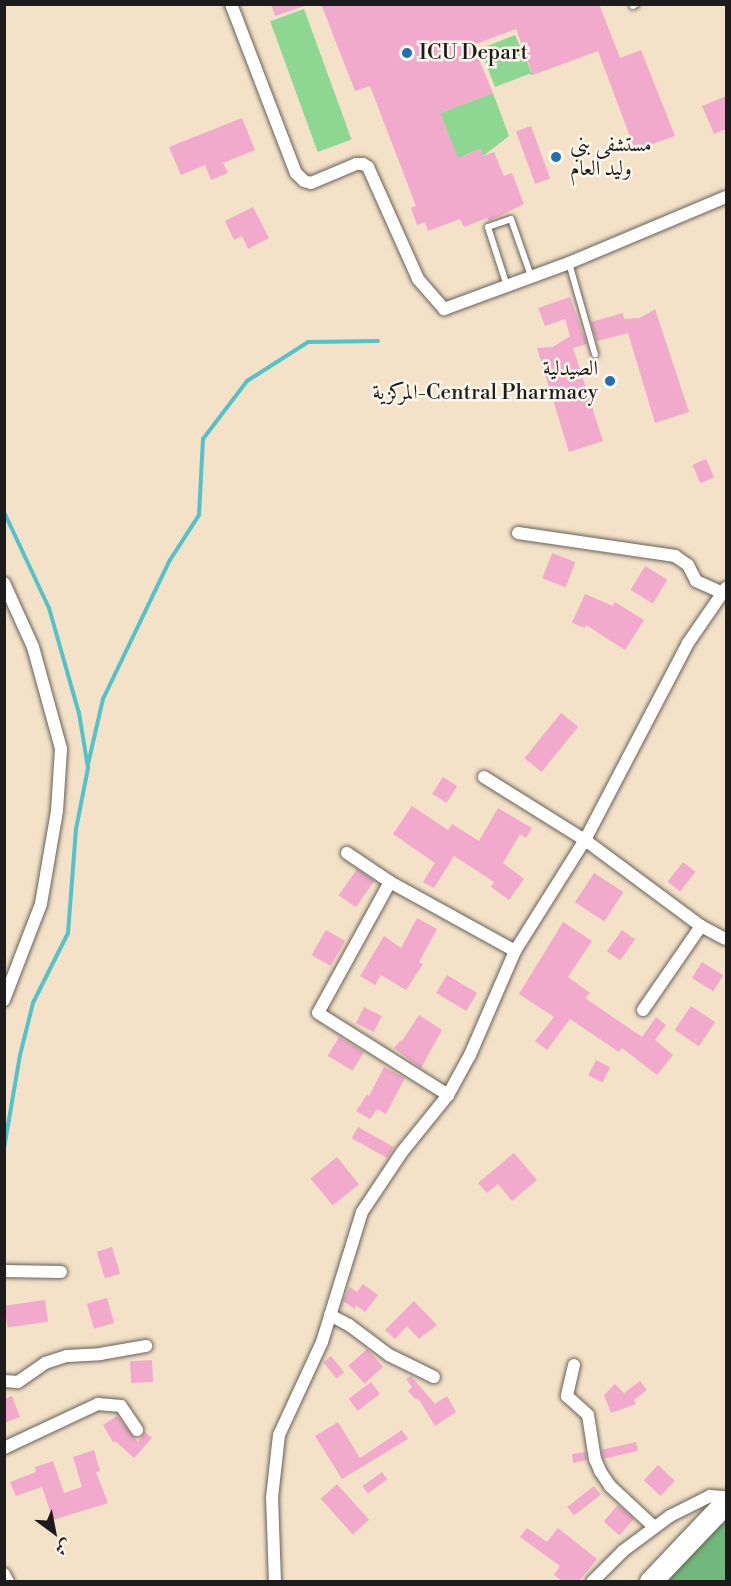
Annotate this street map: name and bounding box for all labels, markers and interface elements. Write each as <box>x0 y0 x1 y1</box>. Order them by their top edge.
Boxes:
place label: ICU Depart <box>419 40 528 66</box>
marker: ICU Depart <box>400 46 414 60</box>
place label: مستشفى بني وليد العام <box>570 132 652 182</box>
marker: مستشفى بني وليد العام <box>547 148 565 166</box>
place label: الصيدلية المركزية-Central Pharmacy <box>372 356 598 406</box>
marker: الصيدلية المركزية-Central Pharmacy <box>603 374 617 388</box>
north arrow <box>24 1502 84 1562</box>
text: ش <box>52 1535 76 1560</box>

